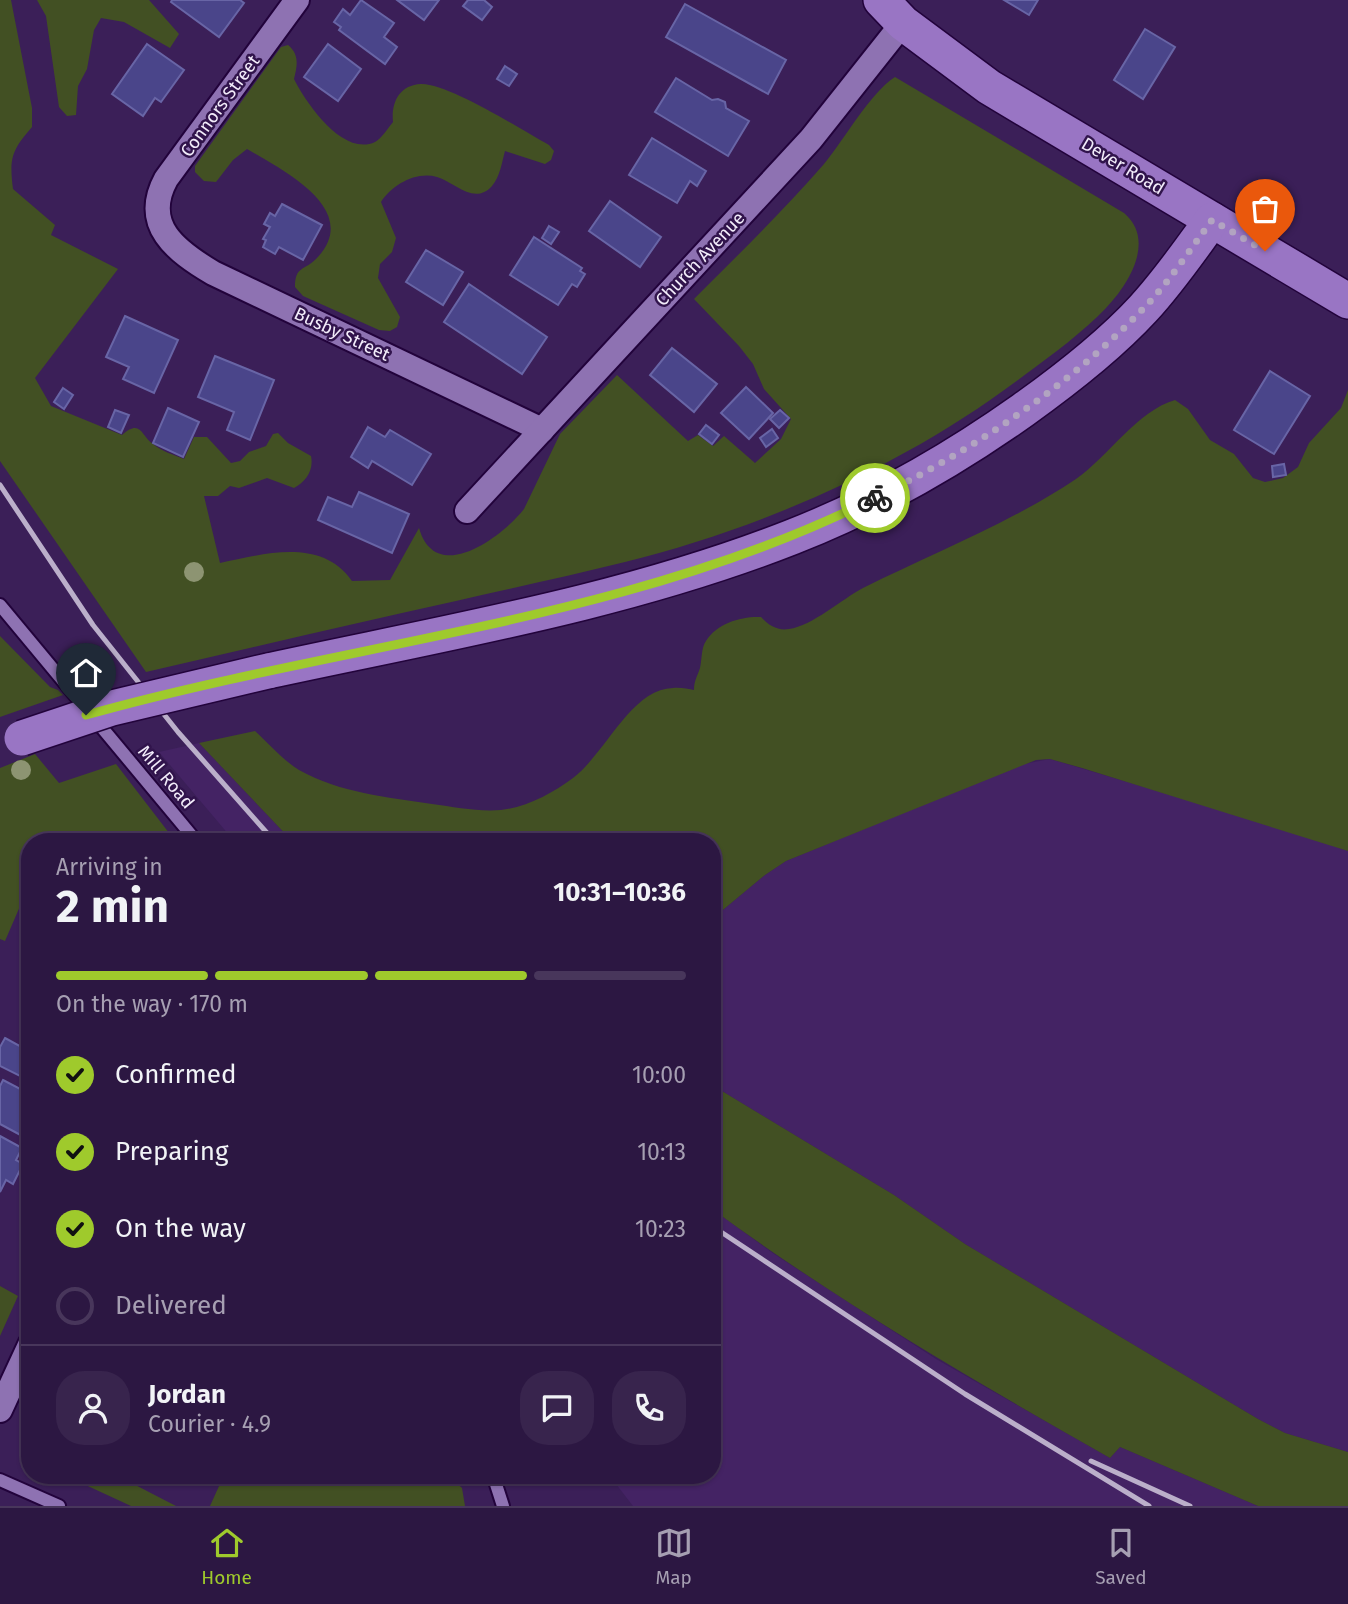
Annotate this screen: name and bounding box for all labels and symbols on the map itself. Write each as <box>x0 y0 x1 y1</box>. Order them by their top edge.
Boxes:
street label: Connors Street <box>176 50 265 161</box>
street label: Dever Road <box>1077 133 1169 199</box>
pin <box>1235 179 1295 251</box>
street label: Church Avenue <box>651 207 749 311</box>
street label: Busby Street <box>291 302 394 366</box>
courier <box>840 463 910 533</box>
pin <box>56 643 116 715</box>
street label: Mill Road <box>133 741 199 813</box>

